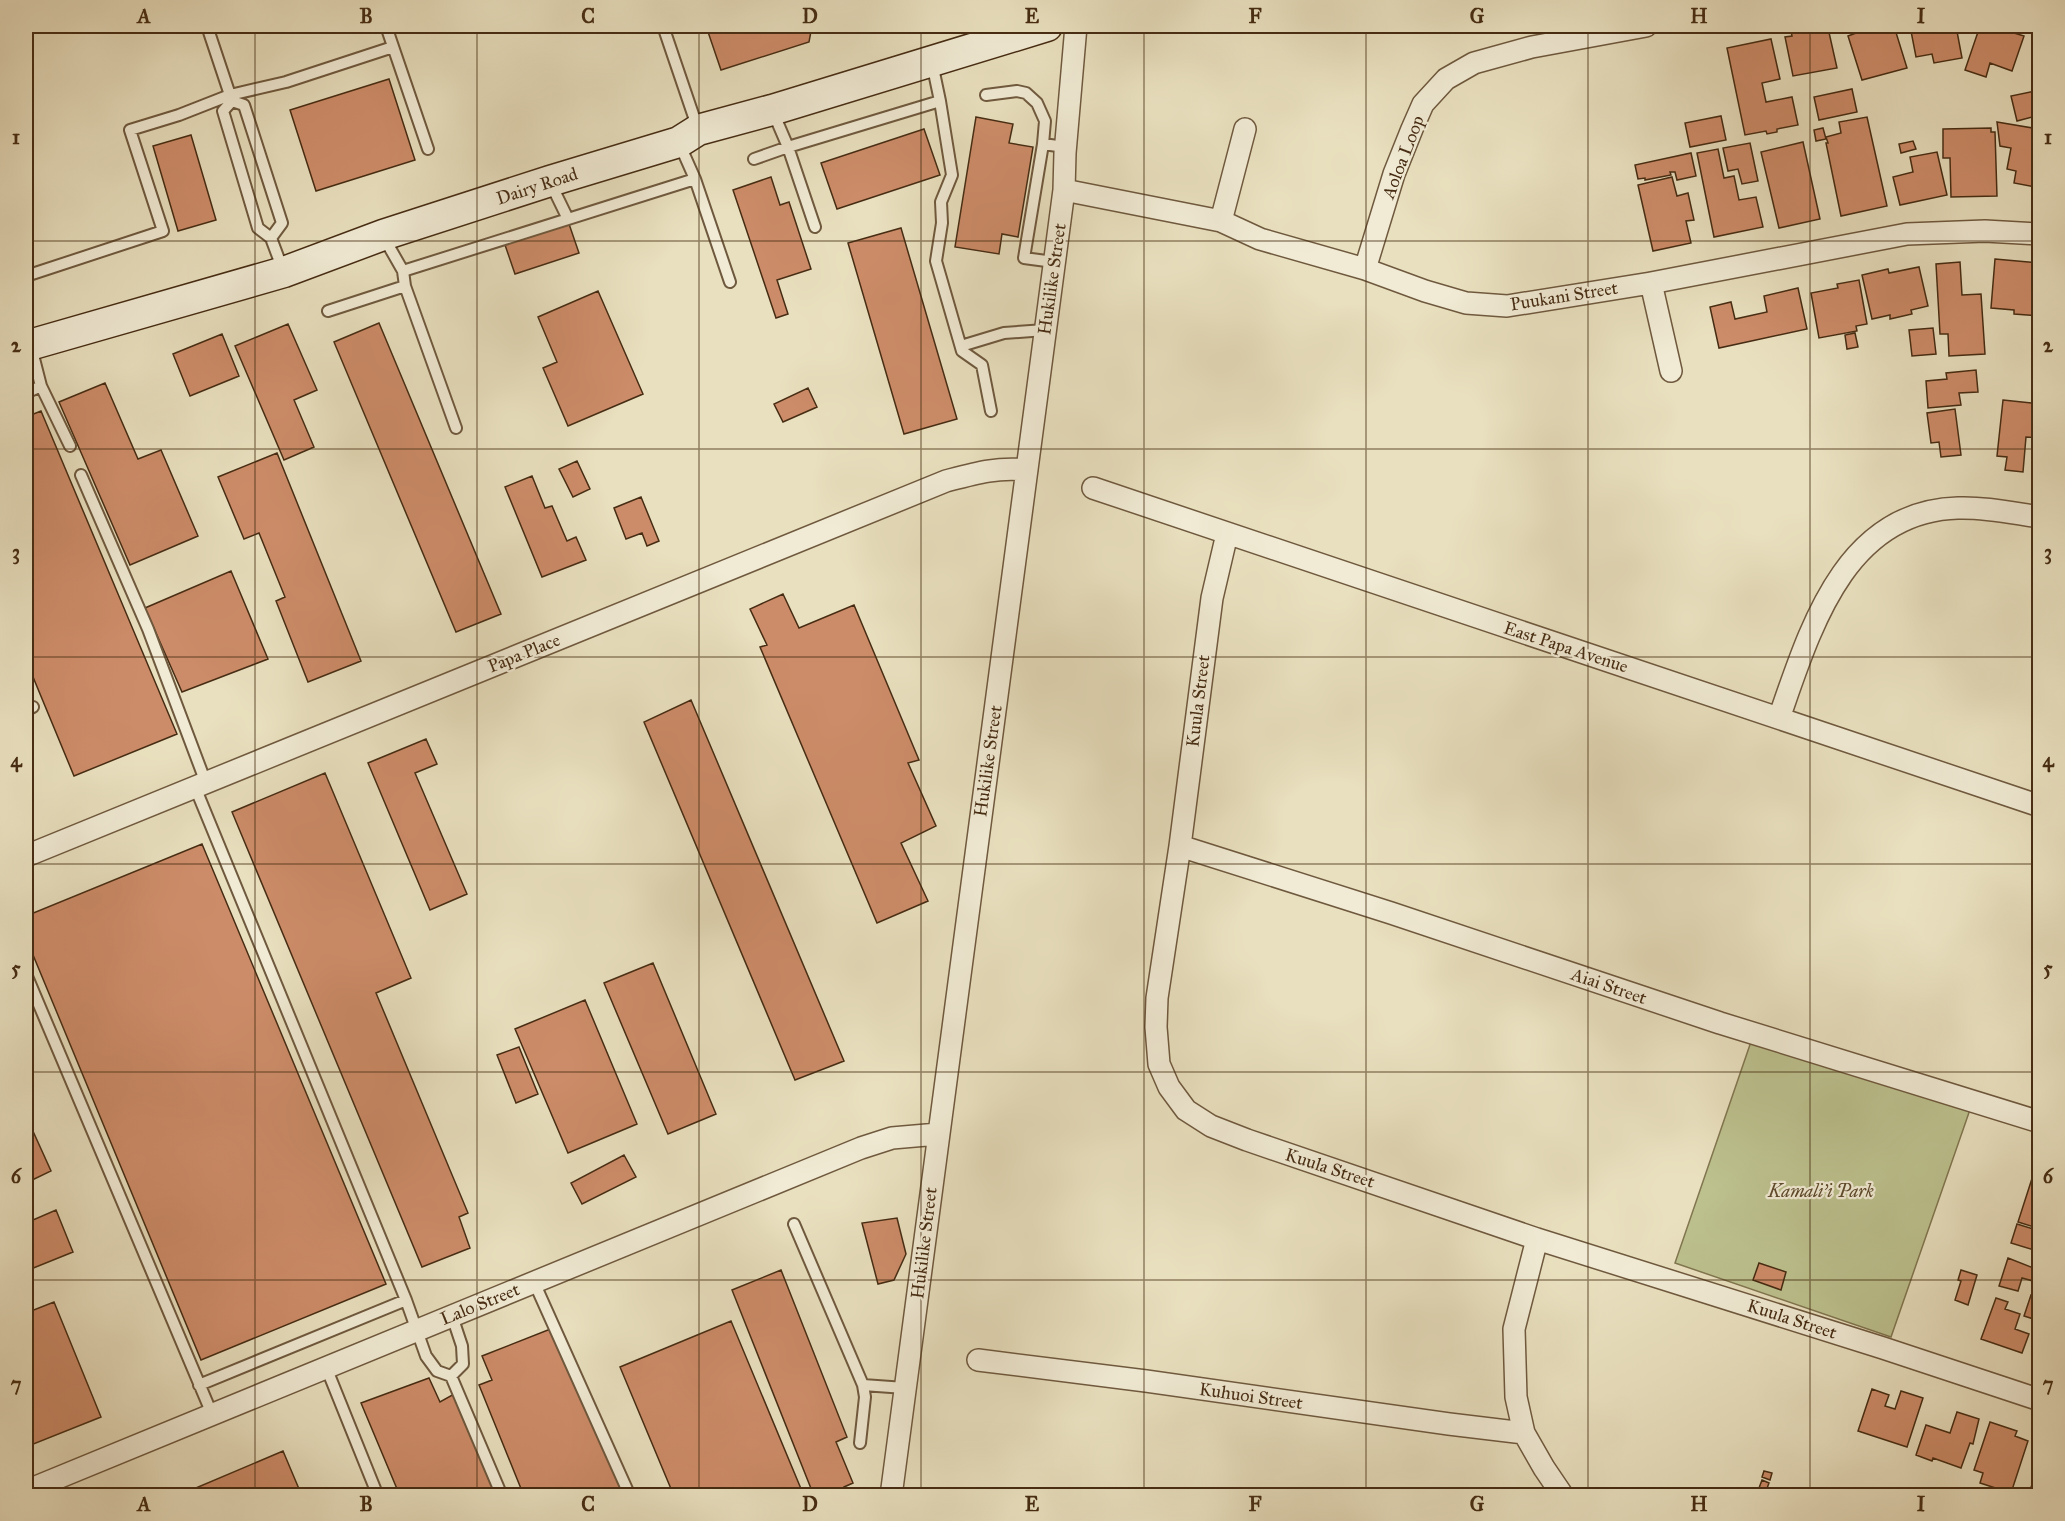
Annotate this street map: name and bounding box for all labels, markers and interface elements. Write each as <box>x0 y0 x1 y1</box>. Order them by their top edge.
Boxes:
text: A <box>135 4 151 28</box>
text: B <box>359 4 373 28</box>
text: C <box>581 4 595 28</box>
text: D <box>802 4 818 28</box>
text: E <box>1025 4 1040 28</box>
text: F <box>1248 4 1262 28</box>
text: G <box>1470 4 1485 28</box>
text: H <box>1690 4 1708 28</box>
text: I <box>1917 4 1926 28</box>
street label: Aoloa Loop <box>1377 112 1429 203</box>
text: 1 <box>12 125 20 149</box>
text: 1 <box>2044 125 2052 149</box>
street label: Dairy Road <box>494 163 580 209</box>
street label: Hukilike Street <box>1033 221 1071 336</box>
street label: Puukani Street <box>1509 277 1620 315</box>
text: 2 <box>11 333 22 357</box>
text: 2 <box>2043 333 2054 357</box>
text: 3 <box>12 540 20 565</box>
text: 3 <box>2044 540 2052 565</box>
street label: East Papa Avenue <box>1501 617 1631 677</box>
street label: Papa Place <box>485 629 563 677</box>
street label: Kuula Street <box>1181 653 1215 748</box>
street label: Hukilike Street <box>969 703 1007 818</box>
text: 4 <box>10 748 22 773</box>
text: 4 <box>2042 748 2054 773</box>
text: 5 <box>11 956 21 980</box>
text: 5 <box>2043 956 2053 980</box>
street label: Aiai Street <box>1567 963 1650 1009</box>
street label: Kuula Street <box>1283 1143 1378 1193</box>
text: 6 <box>11 1164 23 1188</box>
text: 6 <box>2043 1164 2055 1188</box>
park label: Kamali'i Park <box>1767 1180 1874 1202</box>
street label: Hukilike Street <box>906 1185 942 1300</box>
street label: Lalo Street <box>437 1278 523 1330</box>
street label: Kuula Street <box>1745 1294 1840 1344</box>
text: 7 <box>11 1372 22 1396</box>
text: 7 <box>2043 1372 2054 1396</box>
street label: Kuhuoi Street <box>1198 1378 1305 1414</box>
text: A <box>135 1492 151 1516</box>
text: B <box>359 1492 373 1516</box>
text: C <box>581 1492 595 1516</box>
text: D <box>802 1492 818 1516</box>
text: E <box>1025 1492 1040 1516</box>
text: F <box>1248 1492 1262 1516</box>
text: G <box>1470 1492 1485 1516</box>
text: H <box>1690 1492 1708 1516</box>
text: I <box>1917 1492 1926 1516</box>

